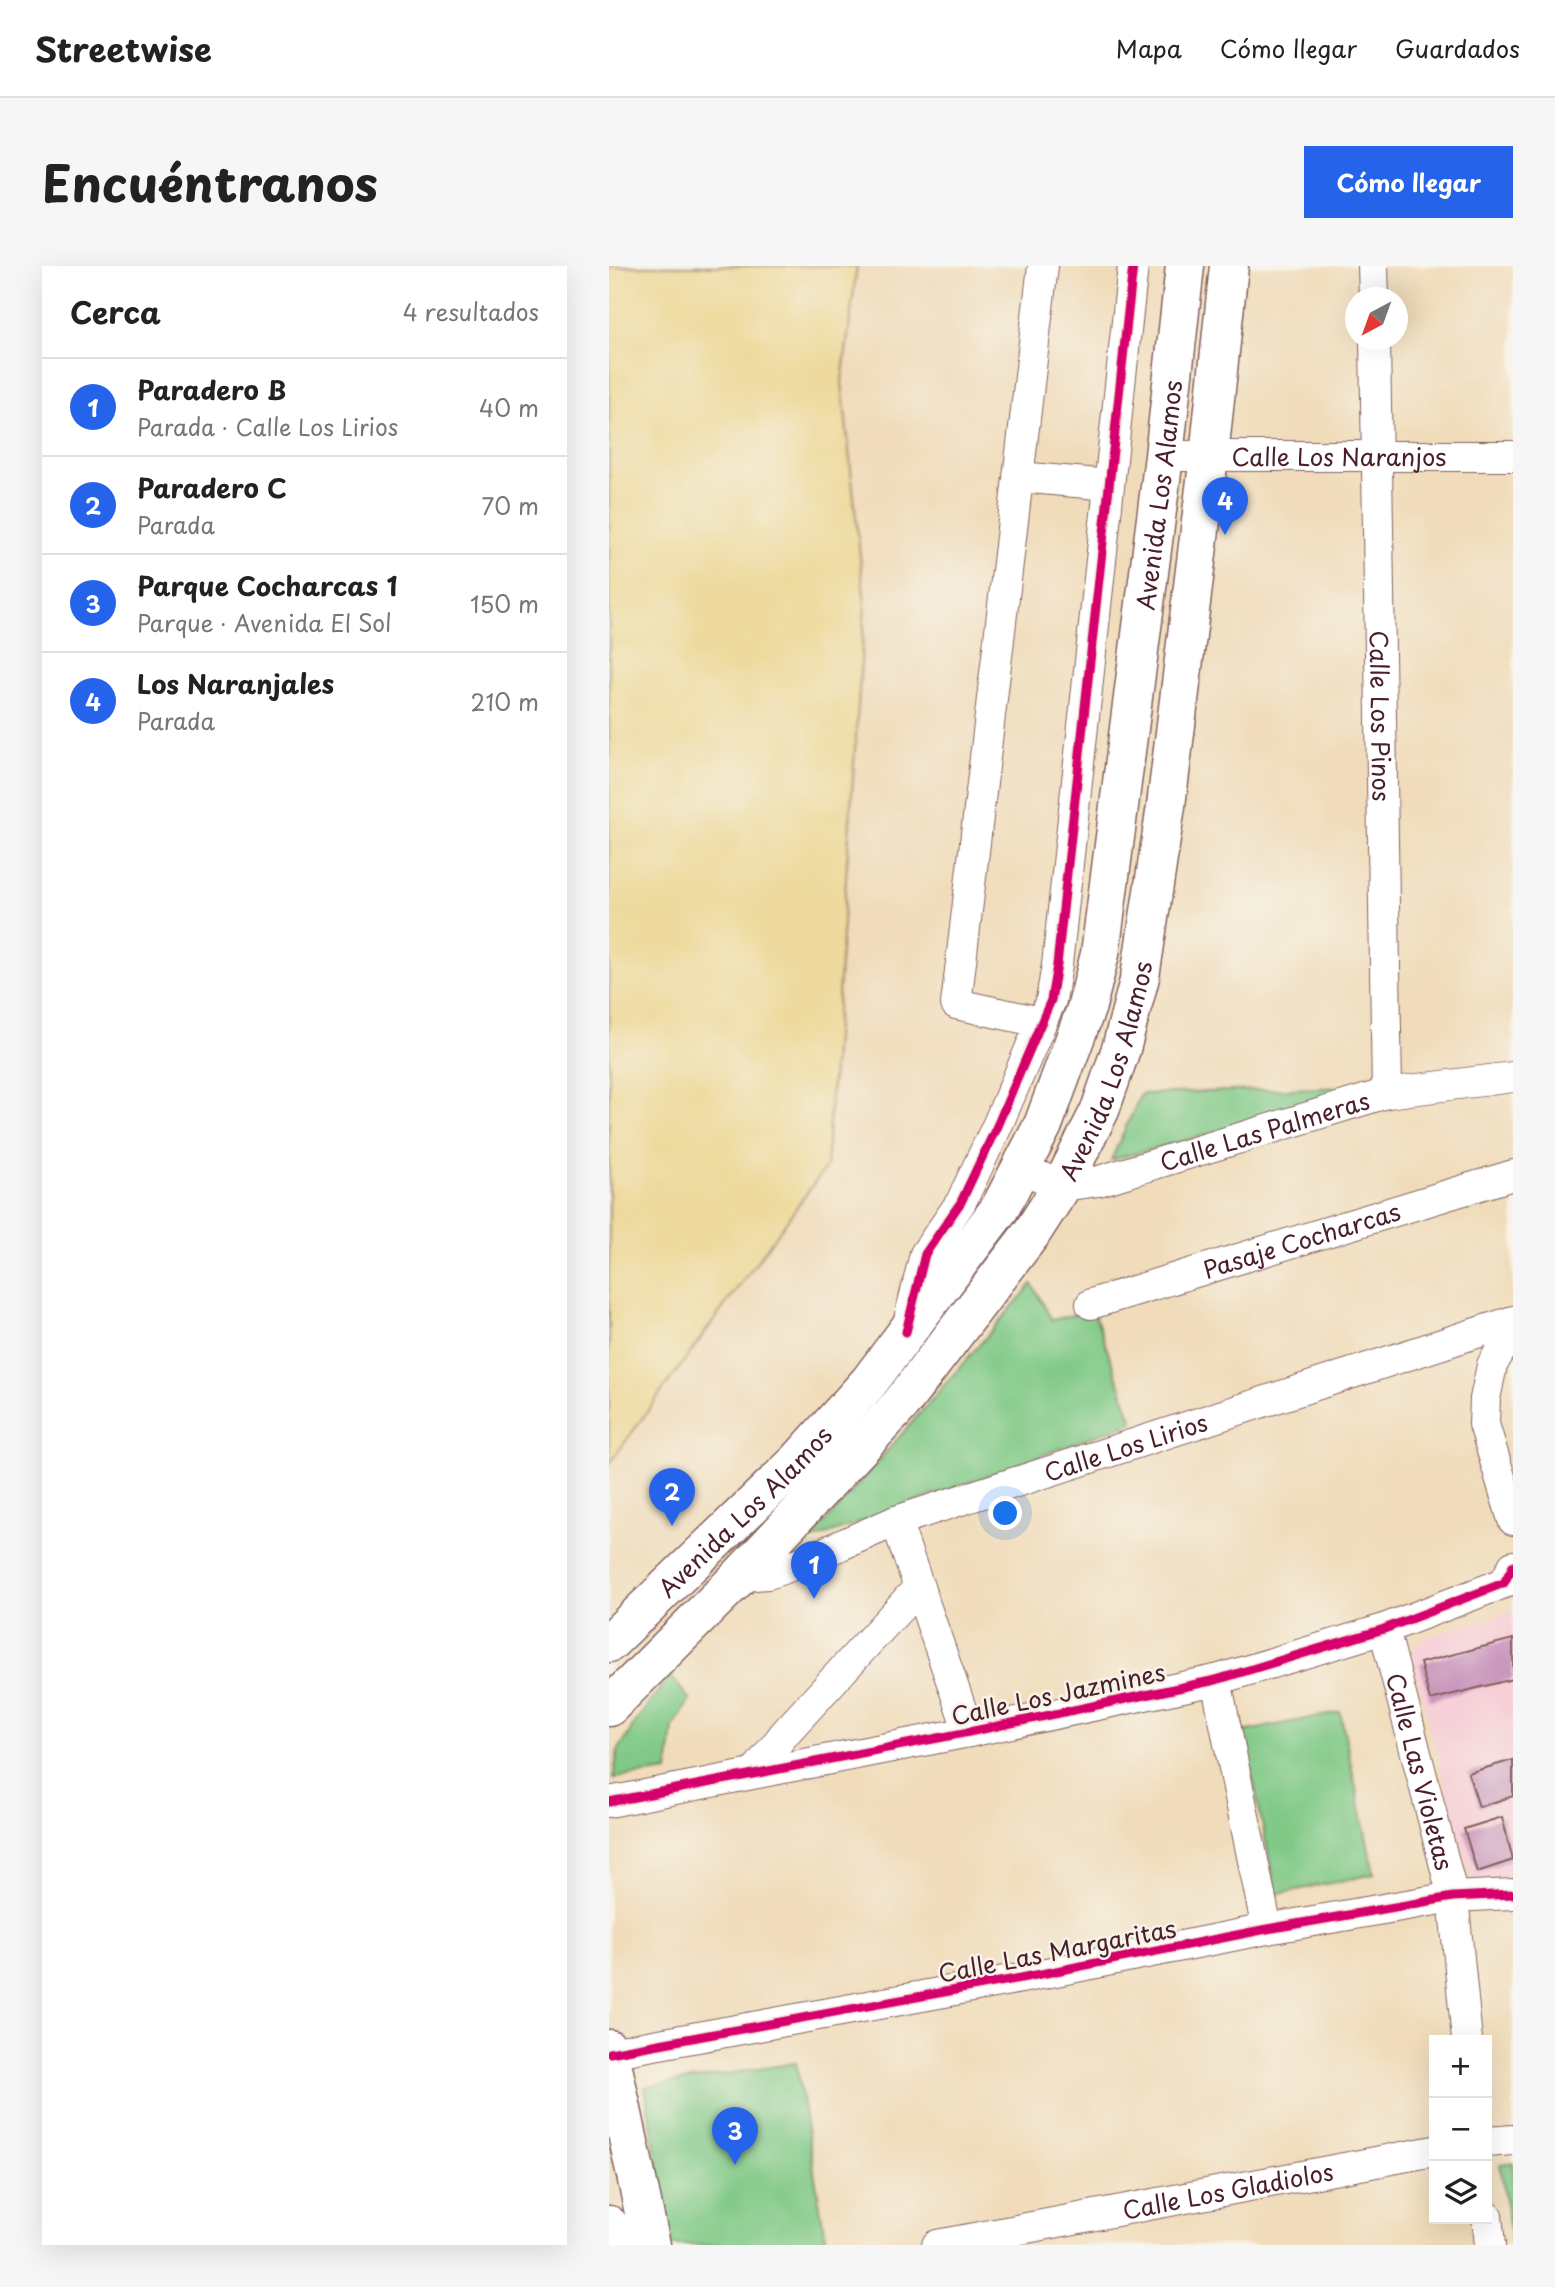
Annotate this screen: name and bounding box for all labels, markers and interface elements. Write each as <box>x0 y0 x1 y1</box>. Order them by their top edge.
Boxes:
text: Streetwise <box>35 23 212 73</box>
text: Mapa <box>1116 30 1182 66</box>
text: Cómo llegar <box>1220 30 1357 66</box>
text: Guardados <box>1395 30 1520 66</box>
text: Encuéntranos <box>42 145 378 219</box>
button: Cómo llegar <box>1304 146 1513 218</box>
north arrow <box>1345 287 1408 350</box>
text: Cerca <box>70 289 161 334</box>
text: 4 resultados <box>403 294 539 329</box>
text: Paradero B <box>137 370 286 409</box>
street label: Avenida Los Alamos <box>1126 378 1190 612</box>
text: 1 <box>88 390 99 425</box>
text: 40 m <box>479 390 539 425</box>
text: Parada · Calle Los Lirios <box>137 409 398 444</box>
street label: Calle Los Naranjos <box>1232 438 1446 474</box>
text: Paradero C <box>137 468 287 507</box>
pin: 4 <box>1202 477 1248 535</box>
text: 2 <box>85 488 101 523</box>
text: 70 m <box>481 488 539 523</box>
text: Parada <box>137 507 215 542</box>
text: Parque Cocharcas 1 <box>137 566 397 605</box>
text: 3 <box>85 586 101 621</box>
text: 150 m <box>470 586 539 621</box>
text: Parque · Avenida El Sol <box>137 605 392 640</box>
street label: Calle Los Pinos <box>1362 630 1400 802</box>
text: Los Naranjales <box>137 664 334 703</box>
text: 4 <box>85 684 101 719</box>
text: 210 m <box>471 684 539 719</box>
text: Parada <box>137 703 215 738</box>
street label: Avenida Los Alamos <box>1050 959 1160 1187</box>
street label: Calle Las Palmeras <box>1155 1081 1374 1179</box>
street label: Pasaje Cocharcas <box>1198 1193 1405 1287</box>
street label: Calle Los Lirios <box>1039 1403 1212 1490</box>
street label: Avenida Los Alamos <box>649 1418 840 1605</box>
pin: 2 <box>649 1468 695 1526</box>
your location <box>988 1496 1022 1530</box>
pin: 1 <box>791 1541 837 1599</box>
street label: Calle Los Jazmines <box>948 1653 1168 1733</box>
street label: Calle Las Violetas <box>1378 1669 1463 1874</box>
street label: Calle Las Margaritas <box>935 1909 1179 1991</box>
map controls <box>1429 2035 1492 2224</box>
button: + <box>1429 2035 1492 2098</box>
button: − <box>1429 2098 1492 2161</box>
pin: 3 <box>712 2107 758 2165</box>
street label: Calle Los Gladiolos <box>1119 2152 1336 2228</box>
button: layers <box>1429 2161 1492 2224</box>

